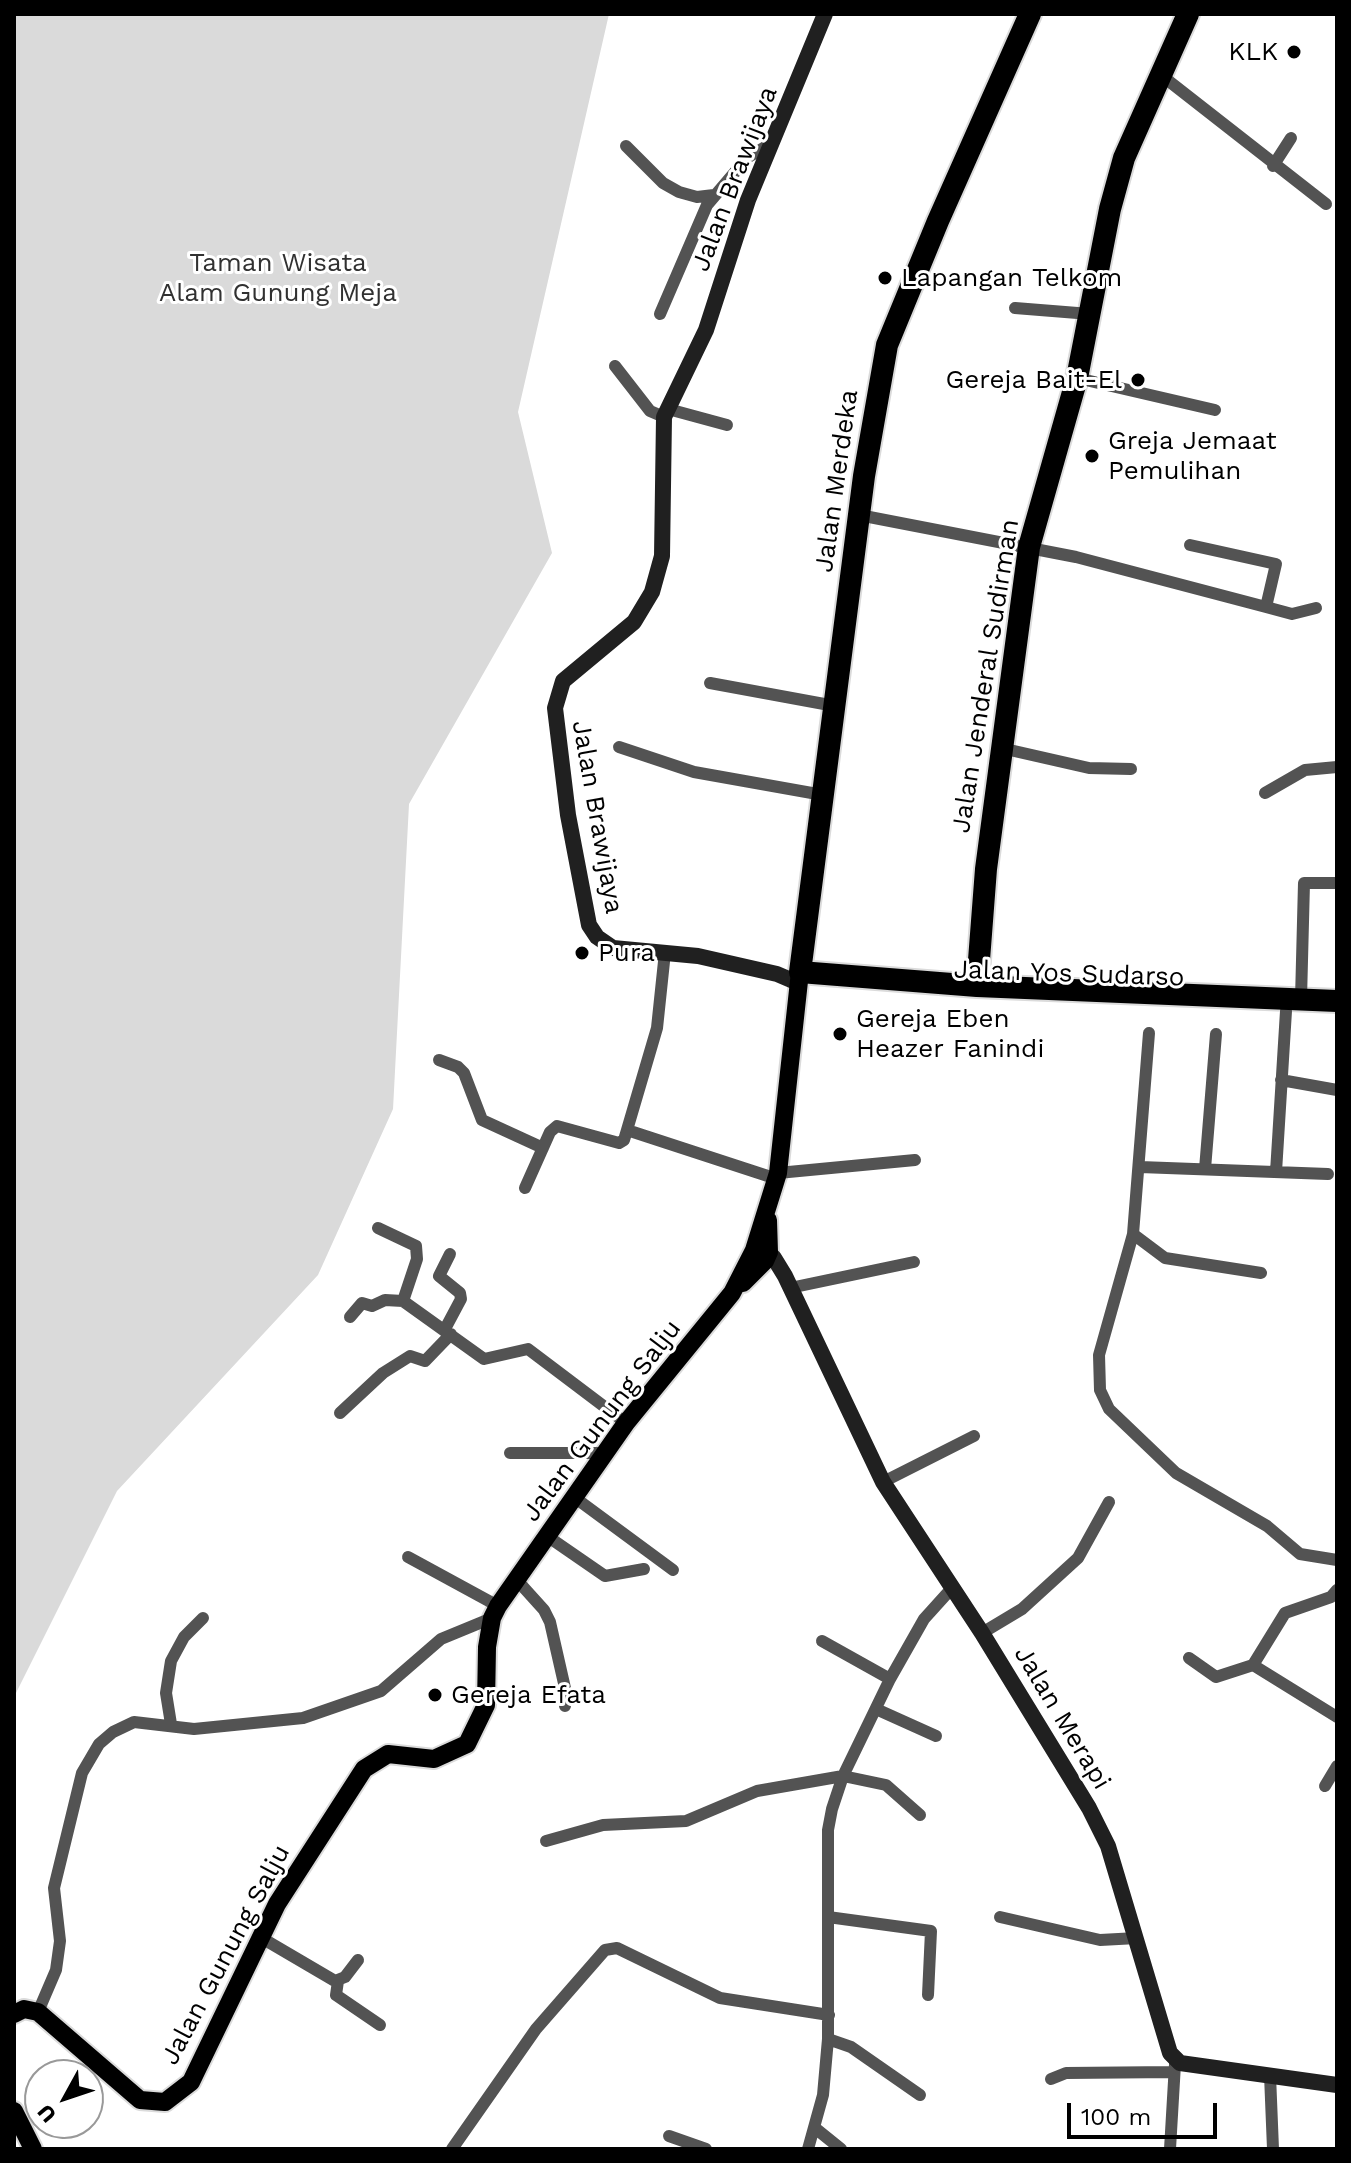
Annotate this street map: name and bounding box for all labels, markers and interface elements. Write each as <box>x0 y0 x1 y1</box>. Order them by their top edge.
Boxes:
place label: KLK <box>1228 36 1278 68</box>
marker: KLK <box>1285 43 1303 61</box>
street label: Jalan Brawijaya <box>685 82 785 276</box>
park label: Taman Wisata Alam Gunung Meja <box>159 247 397 308</box>
place label: Lapangan Telkom <box>901 262 1122 294</box>
marker: Lapangan Telkom <box>876 269 894 287</box>
place label: Gereja Bait-El <box>945 364 1122 396</box>
marker: Gereja Bait-El <box>1129 371 1147 389</box>
street label: Jalan Merdeka <box>809 388 865 574</box>
place label: Greja Jemaat Pemulihan <box>1108 425 1277 486</box>
marker: Greja Jemaat Pemulihan <box>1083 447 1101 465</box>
street label: Jalan Jenderal Sudirman <box>946 517 1026 835</box>
street label: Jalan Brawijaya <box>565 718 629 916</box>
place label: Pura <box>598 937 655 969</box>
marker: Pura <box>573 944 591 962</box>
street label: Jalan Yos Sudarso <box>953 954 1185 994</box>
place label: Gereja Eben Heazer Fanindi <box>856 1003 1044 1064</box>
marker: Gereja Eben Heazer Fanindi <box>831 1025 849 1043</box>
street label: Jalan Gunung Salju <box>516 1314 688 1528</box>
street label: Jalan Merapi <box>1007 1641 1117 1795</box>
place label: Gereja Efata <box>451 1679 606 1711</box>
marker: Gereja Efata <box>426 1686 444 1704</box>
street label: Jalan Gunung Salju <box>155 1840 297 2070</box>
north arrow <box>24 2059 104 2139</box>
scale bar <box>1071 2087 1221 2137</box>
text: U <box>32 2099 61 2127</box>
text: 100 m <box>1081 2103 1151 2131</box>

